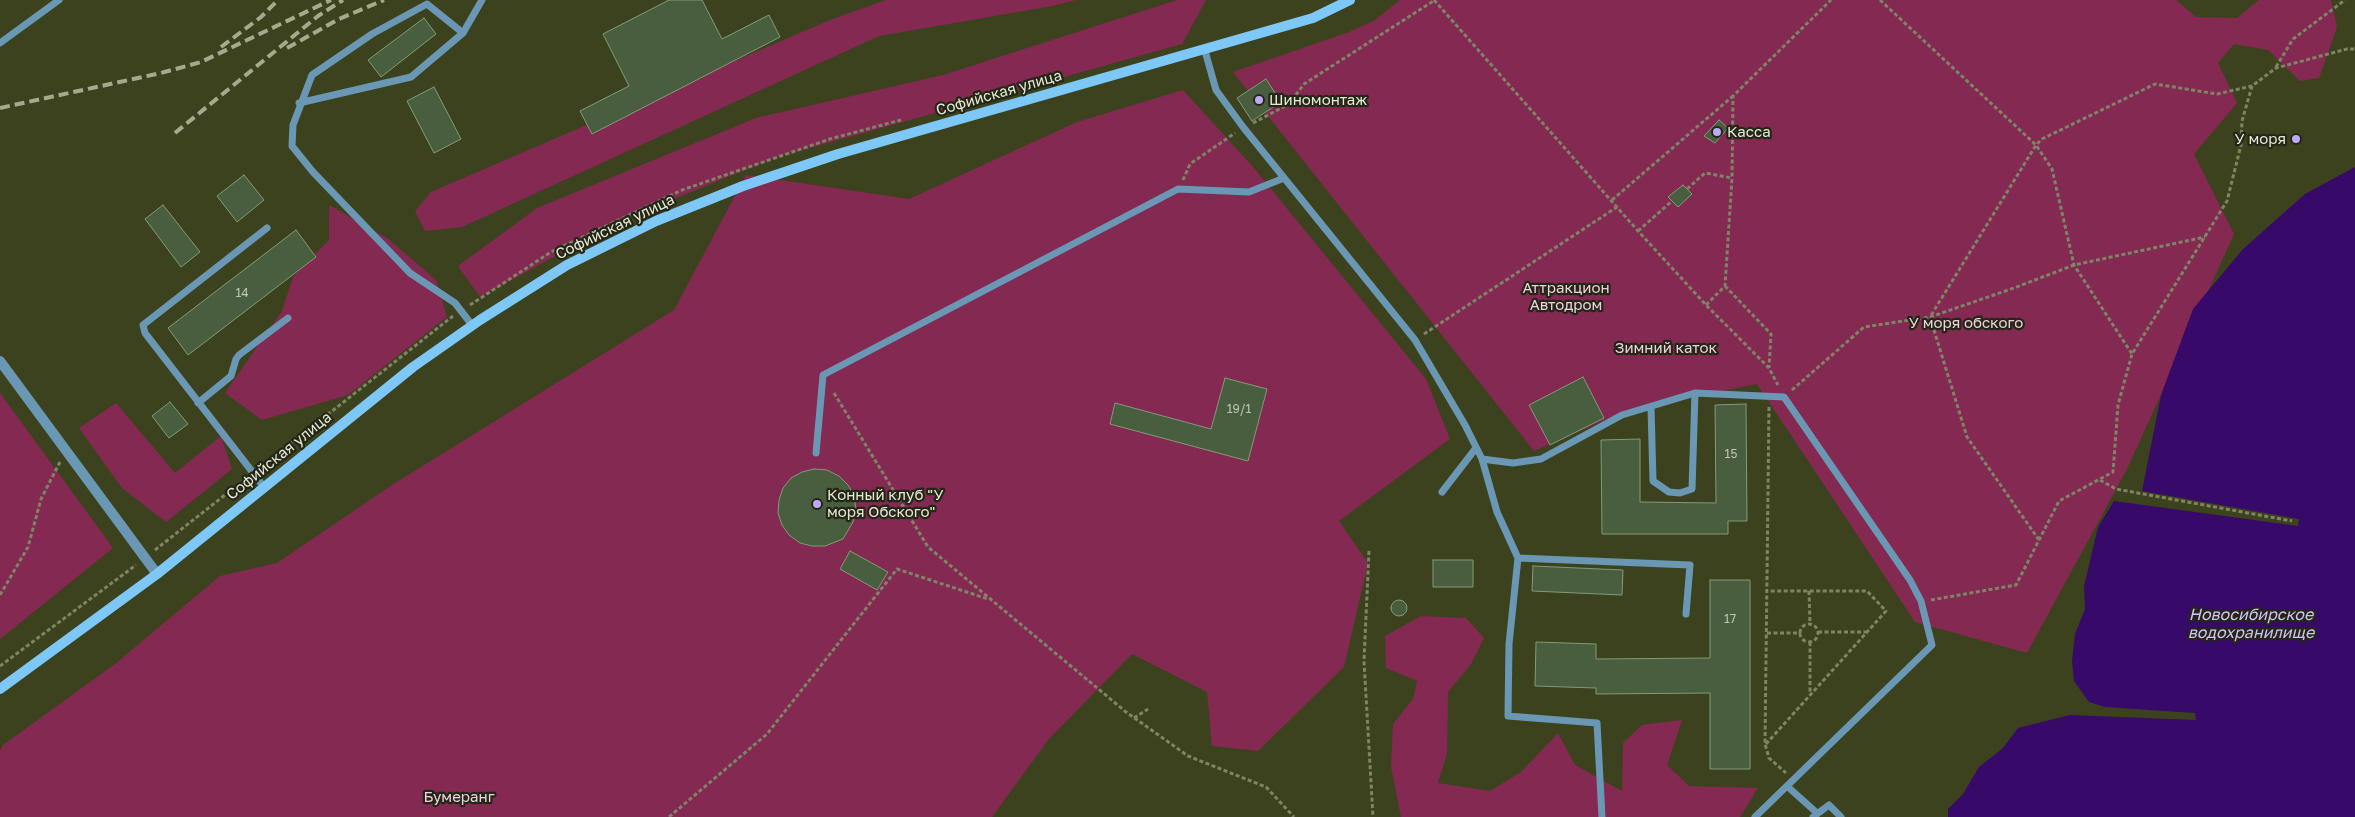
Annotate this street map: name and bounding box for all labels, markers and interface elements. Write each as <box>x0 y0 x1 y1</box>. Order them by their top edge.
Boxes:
street label: Софийская улица <box>934 66 1064 120</box>
place label: Шиномонтаж <box>1269 91 1367 109</box>
marker: Шиномонтаж <box>1253 94 1265 106</box>
place label: Касса <box>1727 123 1771 141</box>
marker: Касса <box>1711 126 1723 138</box>
place label: У моря <box>2235 130 2286 148</box>
marker: У моря <box>2290 133 2302 145</box>
street label: Софийская улица <box>553 190 677 264</box>
park label: Аттракцион Автодром <box>1522 279 1610 314</box>
house number: 14 <box>235 286 249 300</box>
park label: У моря обского <box>1909 314 2023 332</box>
park label: Зимний каток <box>1615 339 1717 357</box>
house number: 19/1 <box>1227 402 1251 416</box>
street label: Софийская улица <box>223 408 335 504</box>
house number: 15 <box>1725 447 1737 461</box>
place label: Конный клуб "У моря Обского" <box>827 486 943 521</box>
marker: Конный клуб "У моря Обского" <box>811 498 823 510</box>
water label: Новосибирское водохранилище <box>2188 605 2314 643</box>
house number: 17 <box>1724 612 1736 626</box>
park label: Бумеранг <box>423 788 495 806</box>

